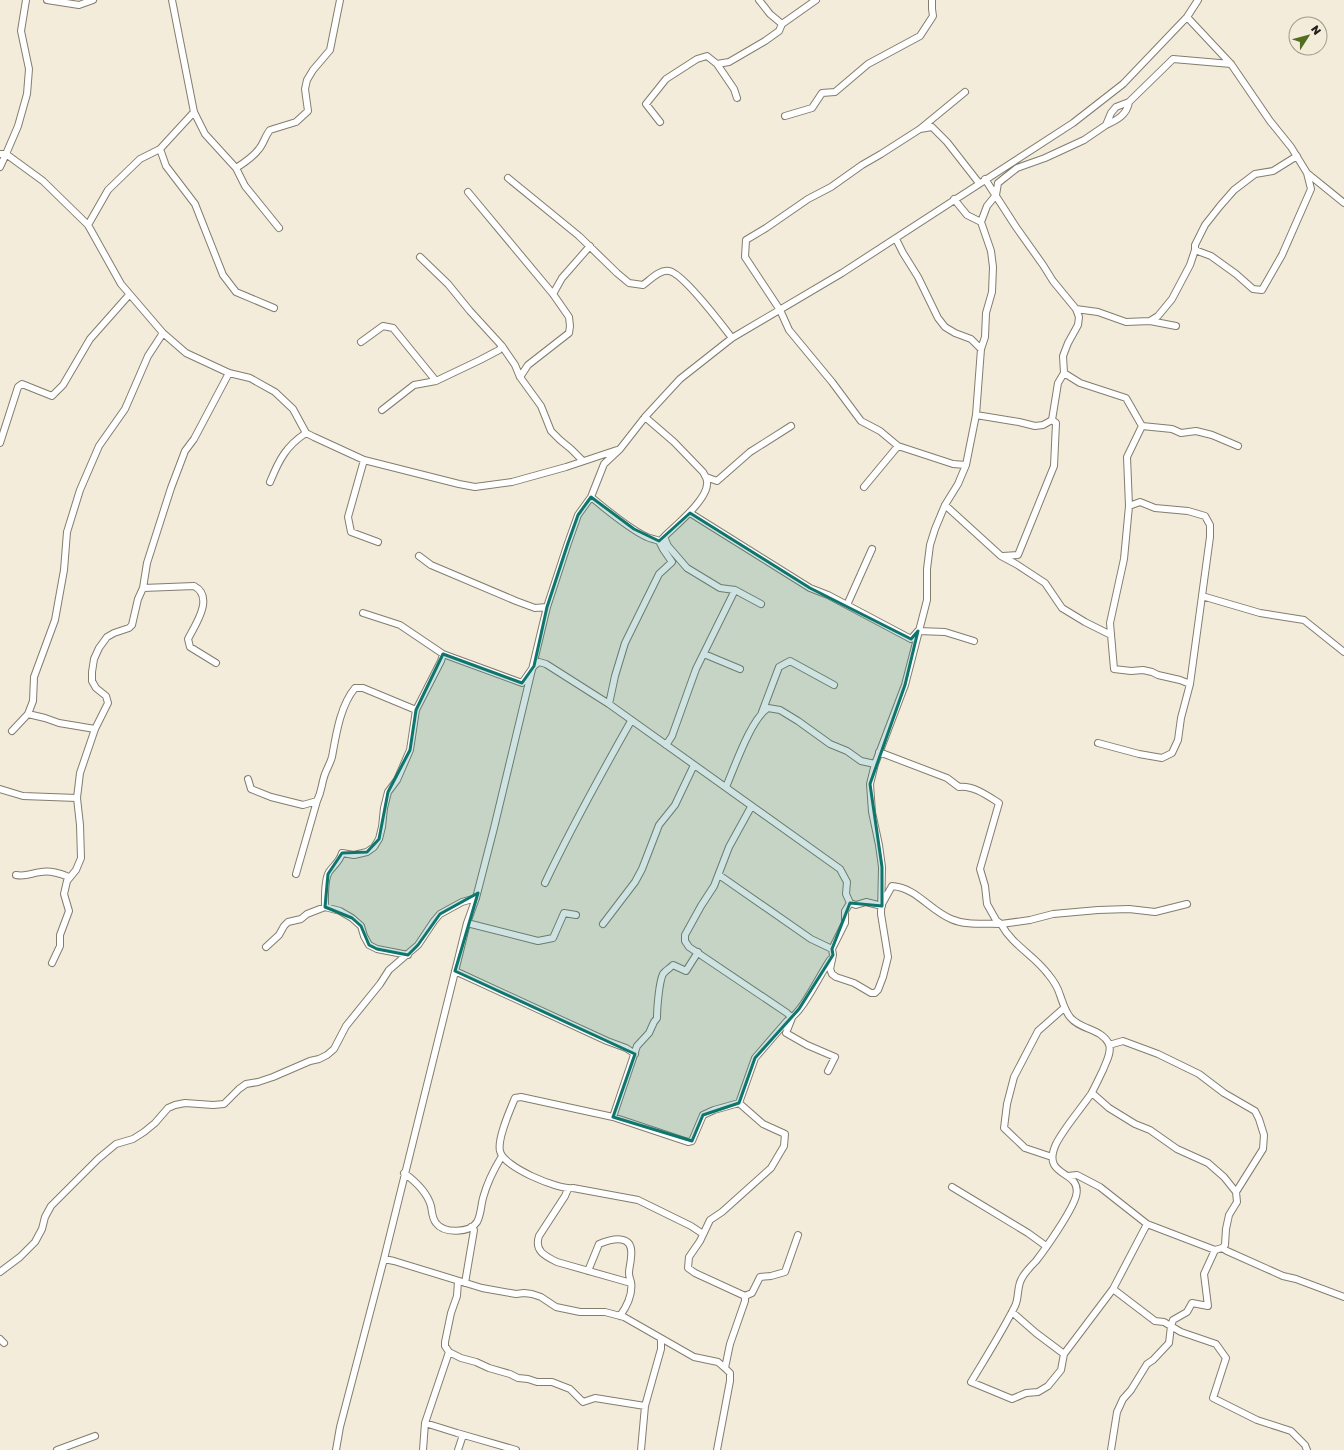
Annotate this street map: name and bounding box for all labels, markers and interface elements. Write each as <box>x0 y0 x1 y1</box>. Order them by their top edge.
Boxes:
north arrow <box>1288 16 1328 56</box>
text: N <box>1309 23 1324 37</box>

